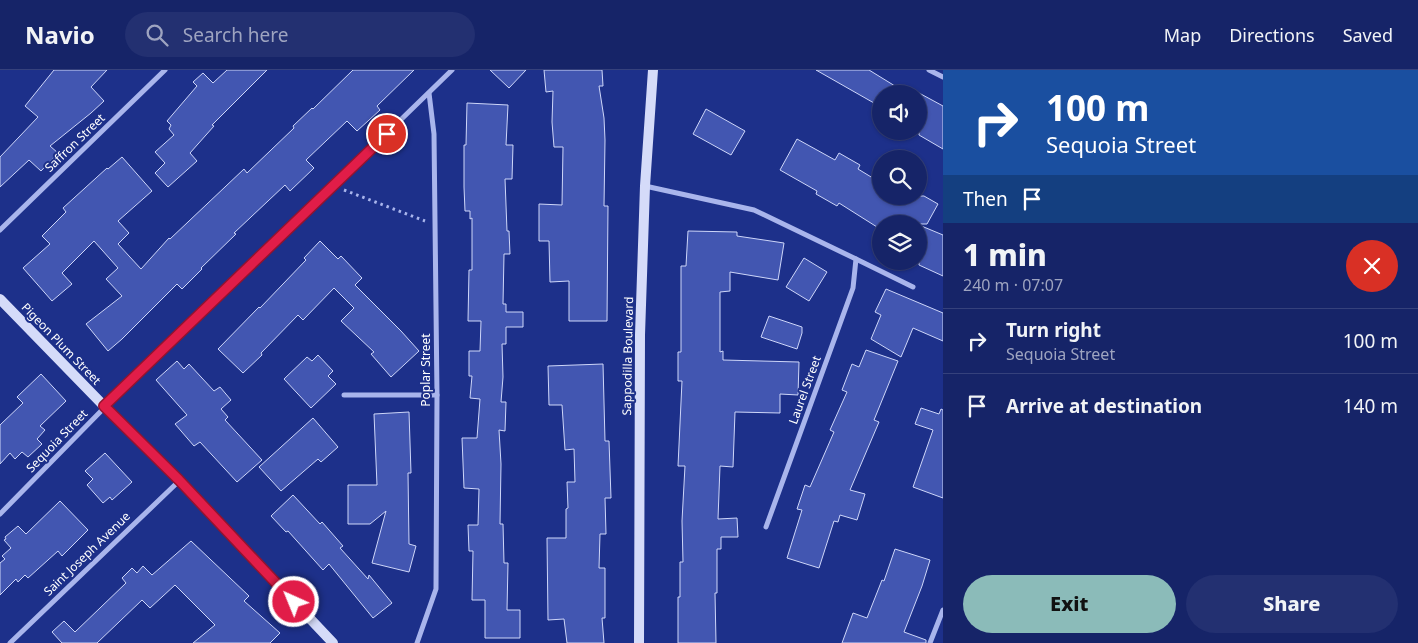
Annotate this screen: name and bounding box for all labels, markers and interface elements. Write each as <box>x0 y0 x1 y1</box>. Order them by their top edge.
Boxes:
search box <box>125 12 475 57</box>
text: Navio <box>25 18 95 51</box>
icon: search <box>143 21 171 49</box>
text: Search here <box>183 22 289 48</box>
text: Map <box>1164 23 1201 47</box>
text: Directions <box>1229 23 1315 47</box>
text: Saved <box>1343 23 1393 47</box>
text: 100 m <box>1046 84 1149 131</box>
map controls <box>872 85 927 270</box>
button: sound <box>872 85 927 140</box>
icon: right <box>963 90 1028 155</box>
street label: Saffron Street <box>41 109 109 176</box>
pin <box>366 113 408 155</box>
icon: arrive <box>373 120 401 148</box>
text: Sequoia Street <box>1046 129 1196 159</box>
button: search <box>872 150 927 205</box>
icon: arrive <box>1018 185 1046 213</box>
text: Then <box>963 186 1008 212</box>
button: layers <box>872 215 927 270</box>
text: 1 min <box>963 234 1047 275</box>
button: close <box>1346 240 1398 292</box>
text: 240 m · 07:07 <box>963 274 1063 296</box>
street label: Sappodilla Boulevard <box>618 296 637 416</box>
street label: Pigeon Plum Street <box>18 299 105 389</box>
text: Turn right <box>1006 317 1101 343</box>
icon: right <box>963 327 991 355</box>
text: 100 m <box>1343 328 1398 354</box>
street label: Poplar Street <box>417 333 434 407</box>
text: Sequoia Street <box>1006 343 1115 365</box>
street label: Laurel Street <box>784 353 825 426</box>
icon: arrive <box>963 392 991 420</box>
text: Arrive at destination <box>1006 393 1202 419</box>
text: 140 m <box>1343 393 1398 419</box>
street label: Sequoia Street <box>22 405 92 476</box>
street label: Saint Joseph Avenue <box>40 508 134 599</box>
position arrow <box>267 575 319 627</box>
button: Exit <box>963 575 1176 633</box>
button: Share <box>1186 575 1398 633</box>

